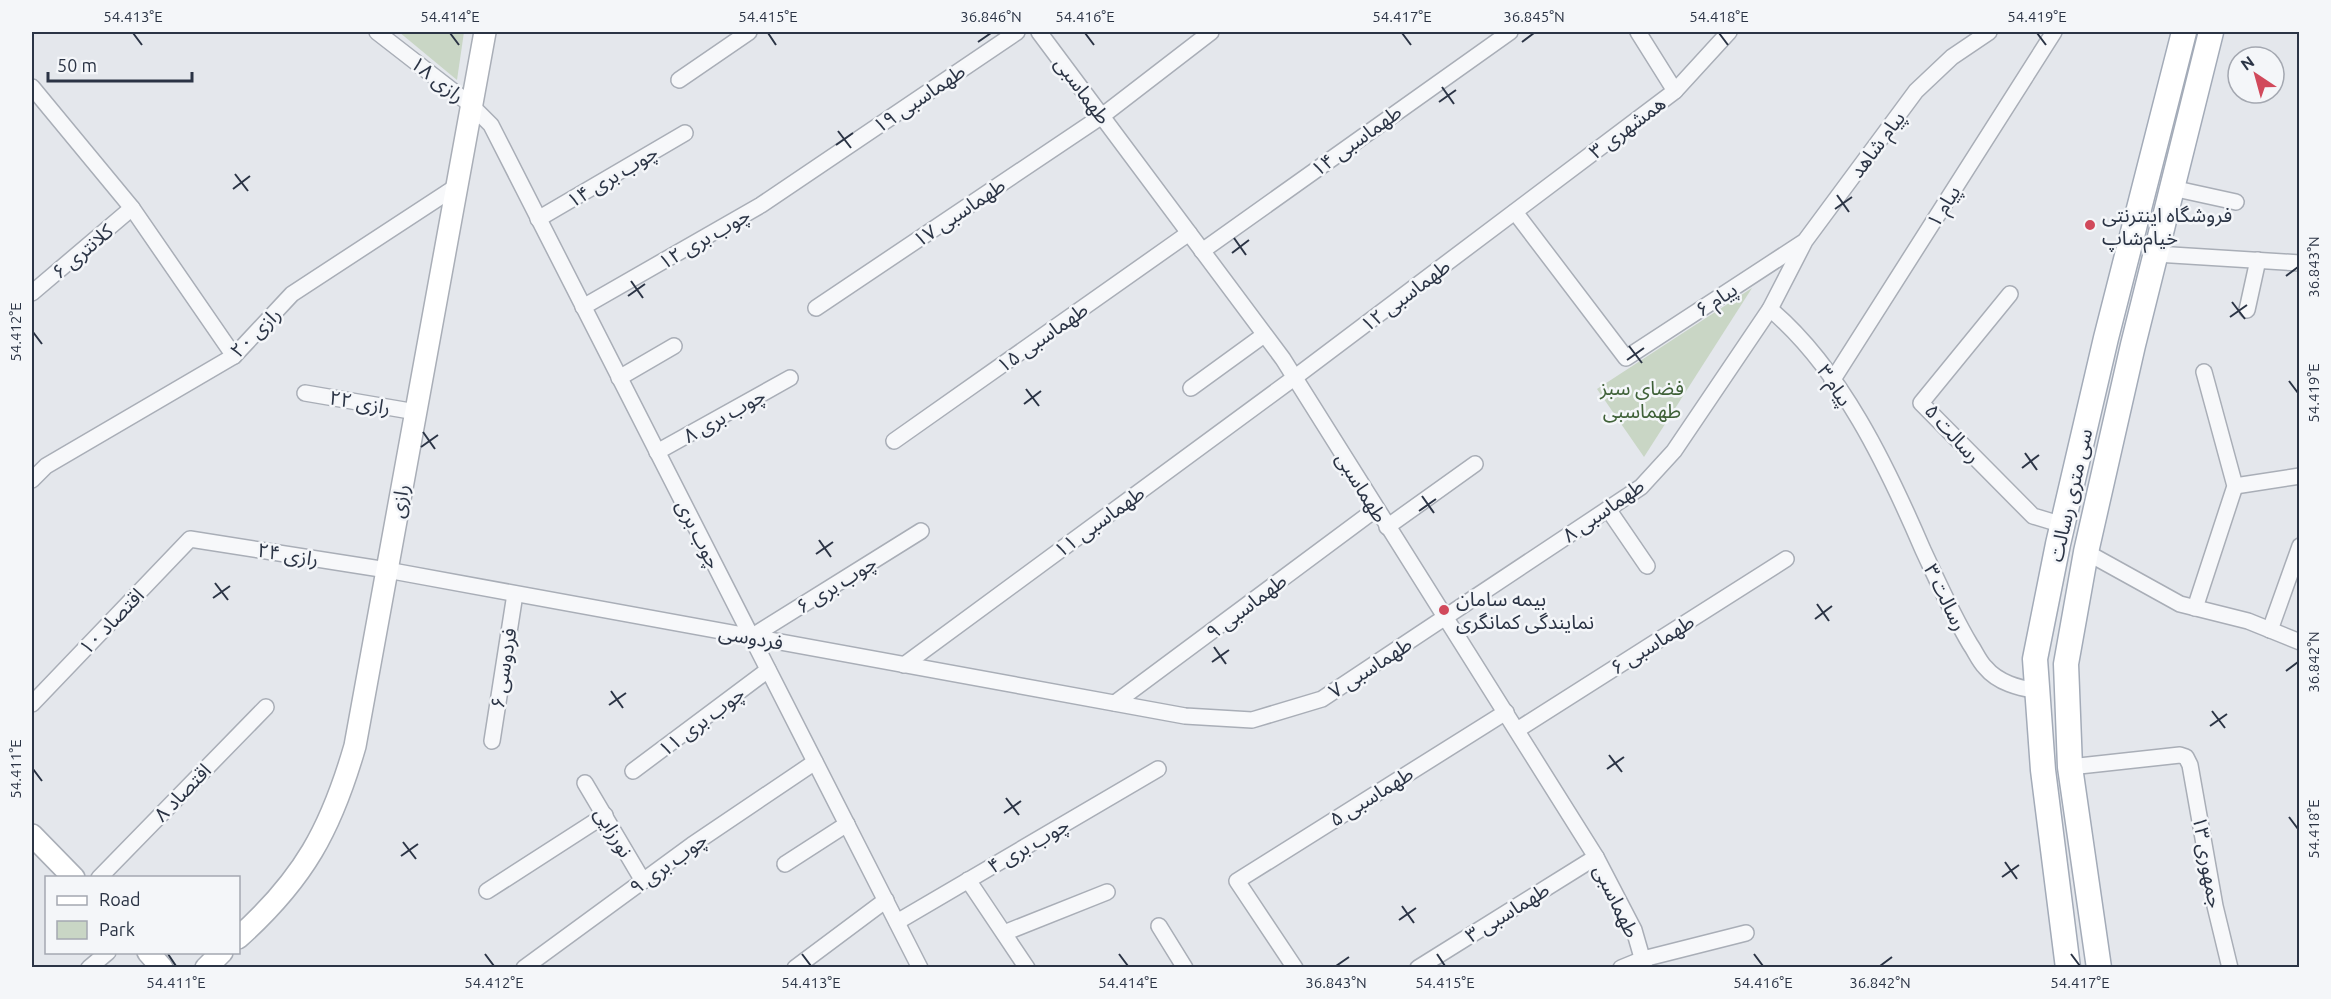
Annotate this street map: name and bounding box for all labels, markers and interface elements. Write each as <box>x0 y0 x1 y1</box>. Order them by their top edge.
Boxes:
text: 54.413°E <box>103 8 163 25</box>
text: 54.414°E <box>420 8 480 25</box>
text: 54.415°E <box>738 8 798 25</box>
text: 36.846°N <box>960 8 1022 25</box>
text: 54.416°E <box>1055 8 1115 25</box>
text: 54.417°E <box>1372 8 1432 25</box>
text: 36.845°N <box>1503 8 1565 25</box>
text: 54.418°E <box>1689 8 1749 25</box>
text: 54.419°E <box>2007 8 2067 25</box>
scale bar <box>48 45 192 83</box>
north arrow <box>2226 45 2286 105</box>
street label: رازی ۱۸ <box>406 51 469 108</box>
street label: طهماسبی <box>1049 52 1116 129</box>
text: N <box>2237 52 2257 74</box>
text: 50 m <box>57 55 97 75</box>
street label: ۱۹ طهماسبی <box>869 59 970 138</box>
street label: ۳ همشهری <box>1584 91 1670 164</box>
street label: ۱۴ طهماسبی <box>1306 100 1406 181</box>
street label: پیام شاهد <box>1845 106 1913 184</box>
street label: ۱۴ چوب بری <box>563 140 663 214</box>
street label: ۱۷ طهماسبی <box>909 173 1010 252</box>
street label: ۱ پیام <box>1921 181 1968 233</box>
street label: ۱۲ چوب بری <box>654 203 755 275</box>
place label: فروشگاه اینترنتی خیام‌شاپ <box>2102 203 2232 253</box>
street label: کلانتری ۶ <box>47 218 118 284</box>
marker: فروشگاه اینترنتی خیام‌شاپ <box>2083 218 2097 232</box>
text: 36.843°N <box>2305 236 2322 298</box>
street label: ۱۲ طهماسبی <box>1356 254 1455 337</box>
street label: ۶ پیام <box>1691 277 1743 324</box>
street label: ۱۵ طهماسبی <box>992 297 1093 378</box>
text: 54.412°E <box>7 302 24 362</box>
street label: رازی ۲۰ <box>225 302 286 363</box>
street label: ۳ پیام <box>1810 360 1857 412</box>
text: 54.419°E <box>2305 363 2322 423</box>
park label: فضای سبز طهماسبی <box>1599 376 1684 423</box>
street label: ۸ چوب بری <box>679 383 770 449</box>
street label: رازی ۲۲ <box>327 385 392 420</box>
street label: ۵ رسالت <box>1920 399 1985 468</box>
street label: سی متری رسالت <box>2044 426 2097 564</box>
street label: طهماسبی <box>1331 448 1393 527</box>
street label: ۸ طهماسبی <box>1558 474 1649 547</box>
street label: ۱۱ طهماسبی <box>1049 481 1149 562</box>
street label: رازی <box>385 482 414 520</box>
street label: چوب بری <box>670 496 726 573</box>
street label: رازی ۲۴ <box>256 538 320 571</box>
street label: ۶ چوب بری <box>792 550 881 619</box>
street label: ۳ رسالت <box>1919 560 1972 635</box>
street label: ۹ طهماسبی <box>1201 568 1291 644</box>
street label: ۱۰ اقتصاد <box>74 583 148 659</box>
place label: بیمه سامان نمایندگی کمانگری <box>1456 587 1594 634</box>
marker: بیمه سامان نمایندگی کمانگری <box>1437 603 1451 617</box>
street label: ۶ طهماسبی <box>1606 609 1699 680</box>
street label: فردوسی <box>717 620 785 655</box>
street label: فردوسی ۶ <box>485 626 522 710</box>
text: 36.842°N <box>2305 631 2322 693</box>
street label: ۷ طهماسبی <box>1324 632 1416 703</box>
street label: ۱۱ چوب بری <box>653 681 750 762</box>
text: 54.411°E <box>7 739 24 799</box>
street label: ۸ اقتصاد <box>149 758 215 826</box>
street label: ۵ طهماسبی <box>1325 761 1418 832</box>
text: 54.418°E <box>2305 799 2322 859</box>
street label: نورزایی <box>589 803 638 862</box>
street label: ۴ چوب بری <box>983 812 1074 879</box>
street label: ۱۳ جمهوری <box>2188 814 2227 910</box>
street label: ۹ چوب بری <box>625 827 712 900</box>
street label: طهماسبی <box>1589 861 1645 942</box>
legend <box>45 876 240 954</box>
street label: ۳ طهماسبی <box>1461 877 1554 948</box>
text: Road <box>99 889 141 909</box>
text: Park <box>99 919 135 939</box>
text: 54.411°E <box>146 974 206 991</box>
text: 54.412°E <box>464 974 524 991</box>
text: 54.413°E <box>781 974 841 991</box>
text: 54.414°E <box>1098 974 1158 991</box>
text: 36.843°N <box>1305 974 1367 991</box>
text: 54.415°E <box>1415 974 1475 991</box>
text: 54.416°E <box>1733 974 1793 991</box>
text: 36.842°N <box>1849 974 1911 991</box>
text: 54.417°E <box>2050 974 2110 991</box>

